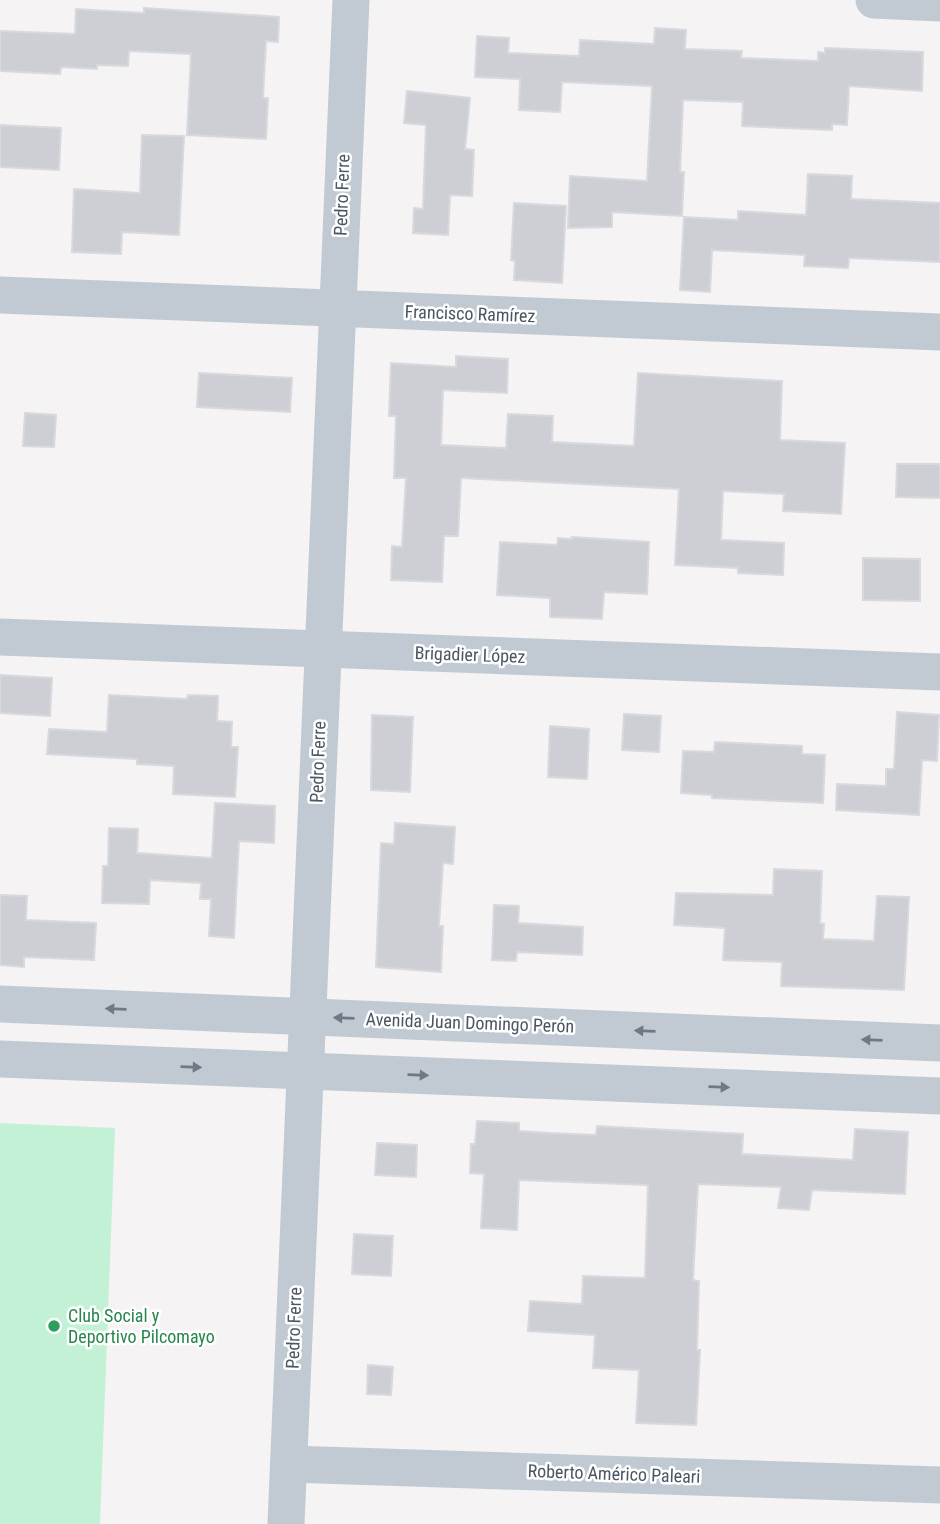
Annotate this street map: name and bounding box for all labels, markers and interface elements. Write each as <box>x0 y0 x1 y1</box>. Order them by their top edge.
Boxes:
street label: Pedro Ferre <box>330 154 353 236</box>
street label: Francisco Ramírez <box>404 301 536 326</box>
street label: Brigadier López <box>414 642 526 667</box>
street label: Pedro Ferre <box>306 721 329 803</box>
one-way arrow <box>105 1003 127 1014</box>
street label: Avenida Juan Domingo Perón <box>365 1008 575 1037</box>
one-way arrow <box>333 1013 355 1024</box>
one-way arrow <box>633 1025 655 1036</box>
one-way arrow <box>861 1035 883 1046</box>
one-way arrow <box>180 1061 202 1072</box>
one-way arrow <box>407 1070 429 1081</box>
one-way arrow <box>708 1082 730 1093</box>
street label: Pedro Ferre <box>282 1287 305 1369</box>
place label: Club Social y Deportivo Pilcomayo <box>68 1305 215 1347</box>
marker: Club Social y Deportivo Pilcomayo <box>46 1318 62 1334</box>
street label: Roberto Américo Paleari <box>527 1460 701 1487</box>

